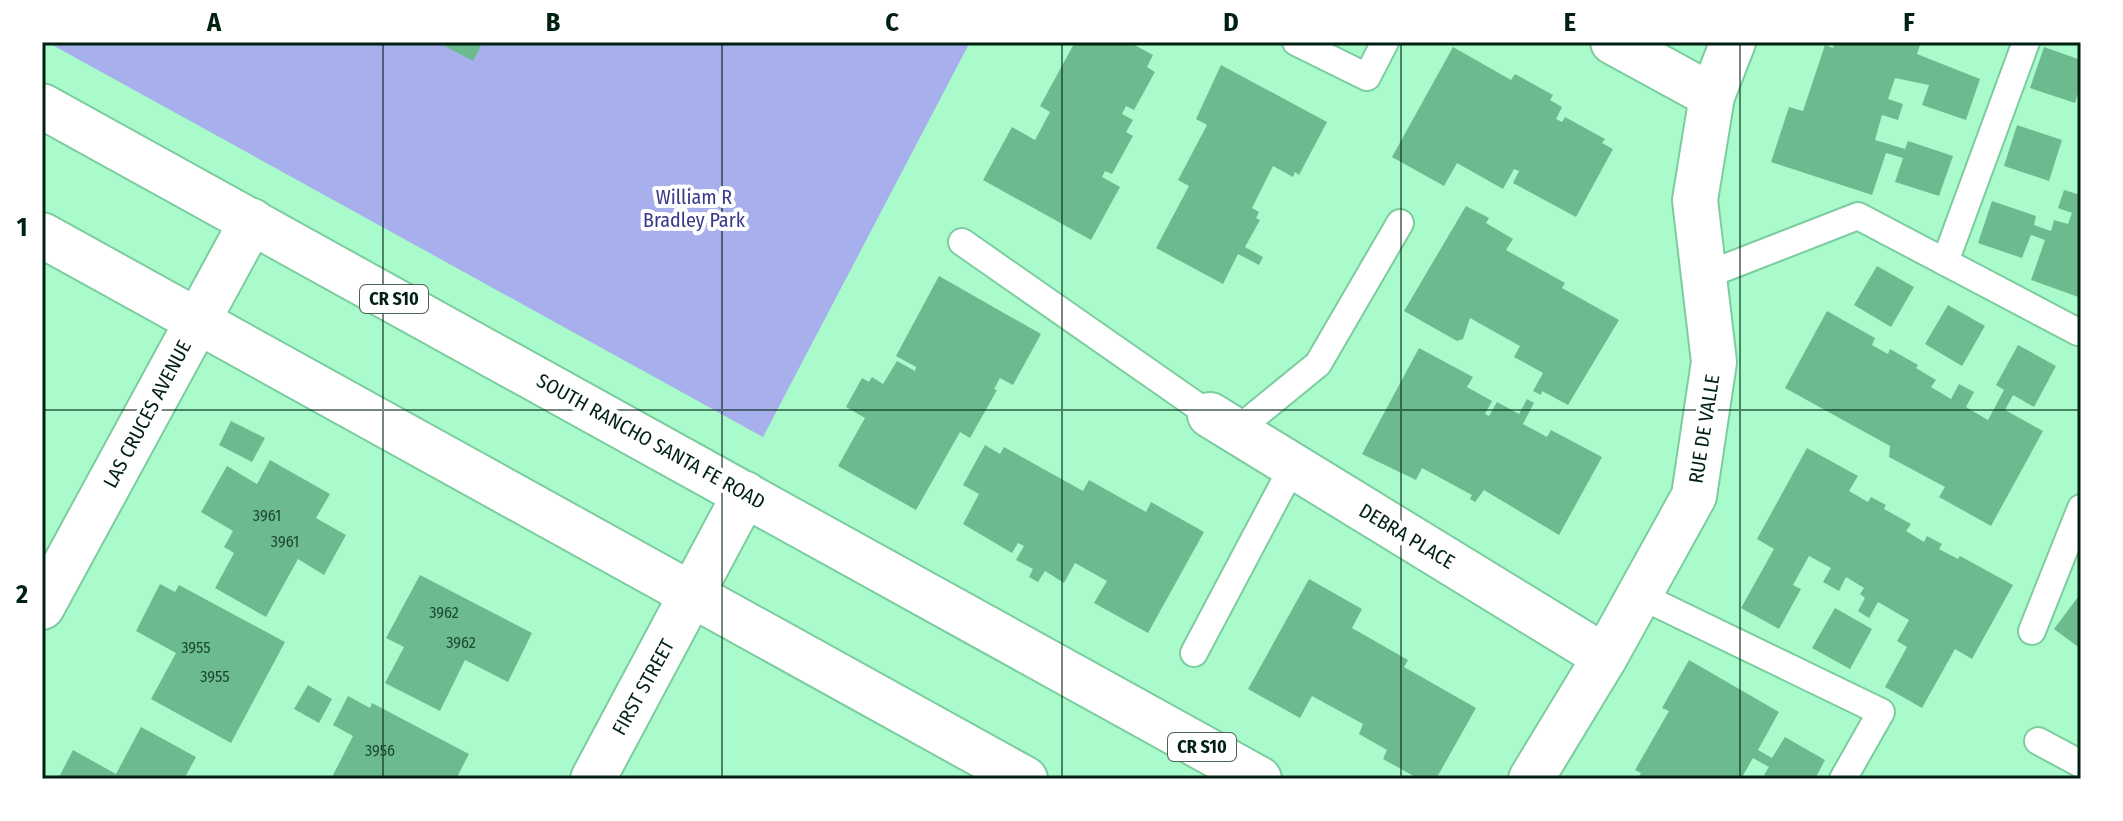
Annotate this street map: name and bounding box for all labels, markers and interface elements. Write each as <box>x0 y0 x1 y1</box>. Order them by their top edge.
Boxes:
text: A <box>206 7 222 38</box>
text: B <box>546 7 561 38</box>
text: C <box>885 7 899 38</box>
text: D <box>1223 7 1239 38</box>
text: E <box>1564 7 1576 38</box>
text: F <box>1903 7 1915 38</box>
park label: William R Bradley Park <box>643 185 746 232</box>
text: 1 <box>17 212 28 243</box>
road number: CR S10 <box>360 285 428 313</box>
street label: LAS CRUCES AVENUE <box>98 336 196 492</box>
street label: SOUTH RANCHO SANTA FE ROAD <box>533 368 769 514</box>
street label: RUE DE VALLE <box>1684 373 1724 485</box>
street label: DEBRA PLACE <box>1355 498 1459 574</box>
house number: 3961 <box>253 506 281 525</box>
house number: 3961 <box>271 532 299 551</box>
text: 2 <box>15 579 28 610</box>
house number: 3962 <box>429 603 459 622</box>
house number: 3962 <box>446 633 476 652</box>
street label: FIRST STREET <box>607 634 680 739</box>
house number: 3955 <box>181 638 211 657</box>
house number: 3955 <box>200 667 230 686</box>
road number: CR S10 <box>1168 733 1236 761</box>
house number: 3956 <box>365 741 395 760</box>

